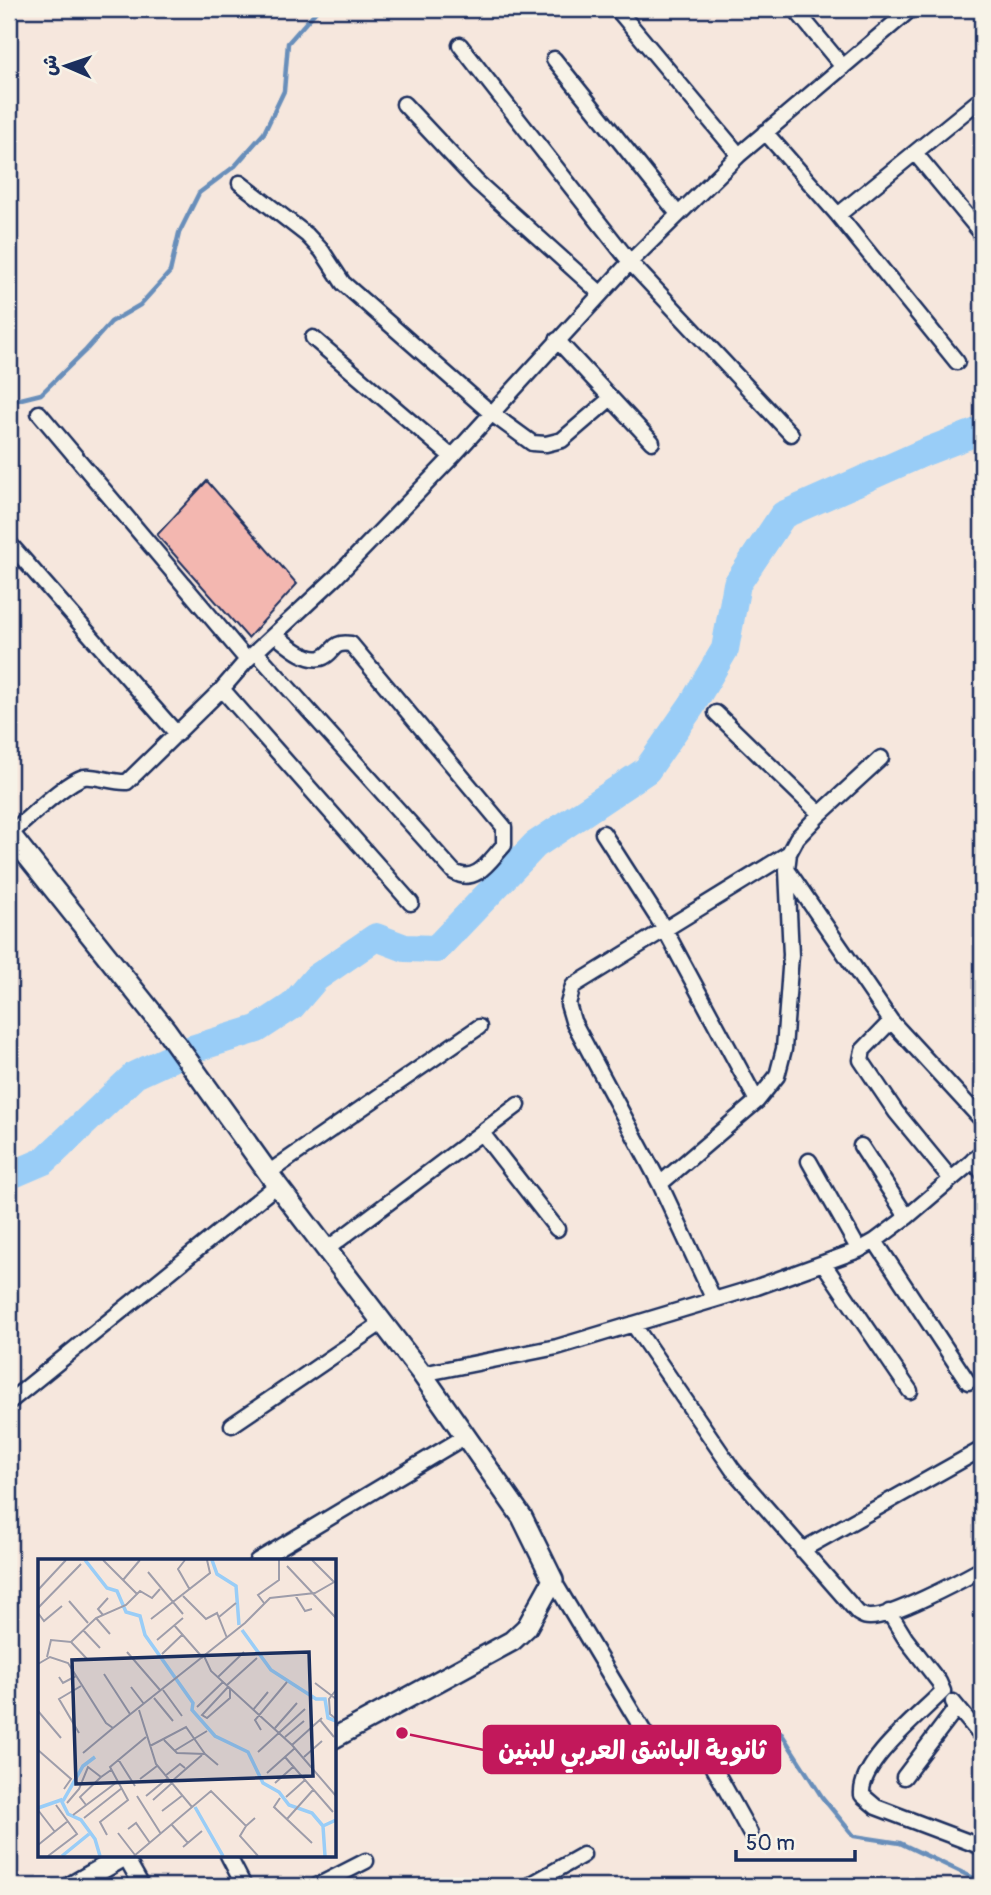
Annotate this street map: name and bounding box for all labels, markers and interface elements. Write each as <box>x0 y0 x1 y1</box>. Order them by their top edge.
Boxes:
north arrow <box>32 32 102 102</box>
text: ش <box>38 54 62 76</box>
inset map <box>38 1559 336 1856</box>
callout: ثانوية الباشق العربي للبنين <box>484 1726 780 1773</box>
text: ثانوية الباشق العربي للبنين <box>498 1735 767 1774</box>
scale bar <box>736 1818 855 1862</box>
text: 50 m <box>746 1830 795 1857</box>

